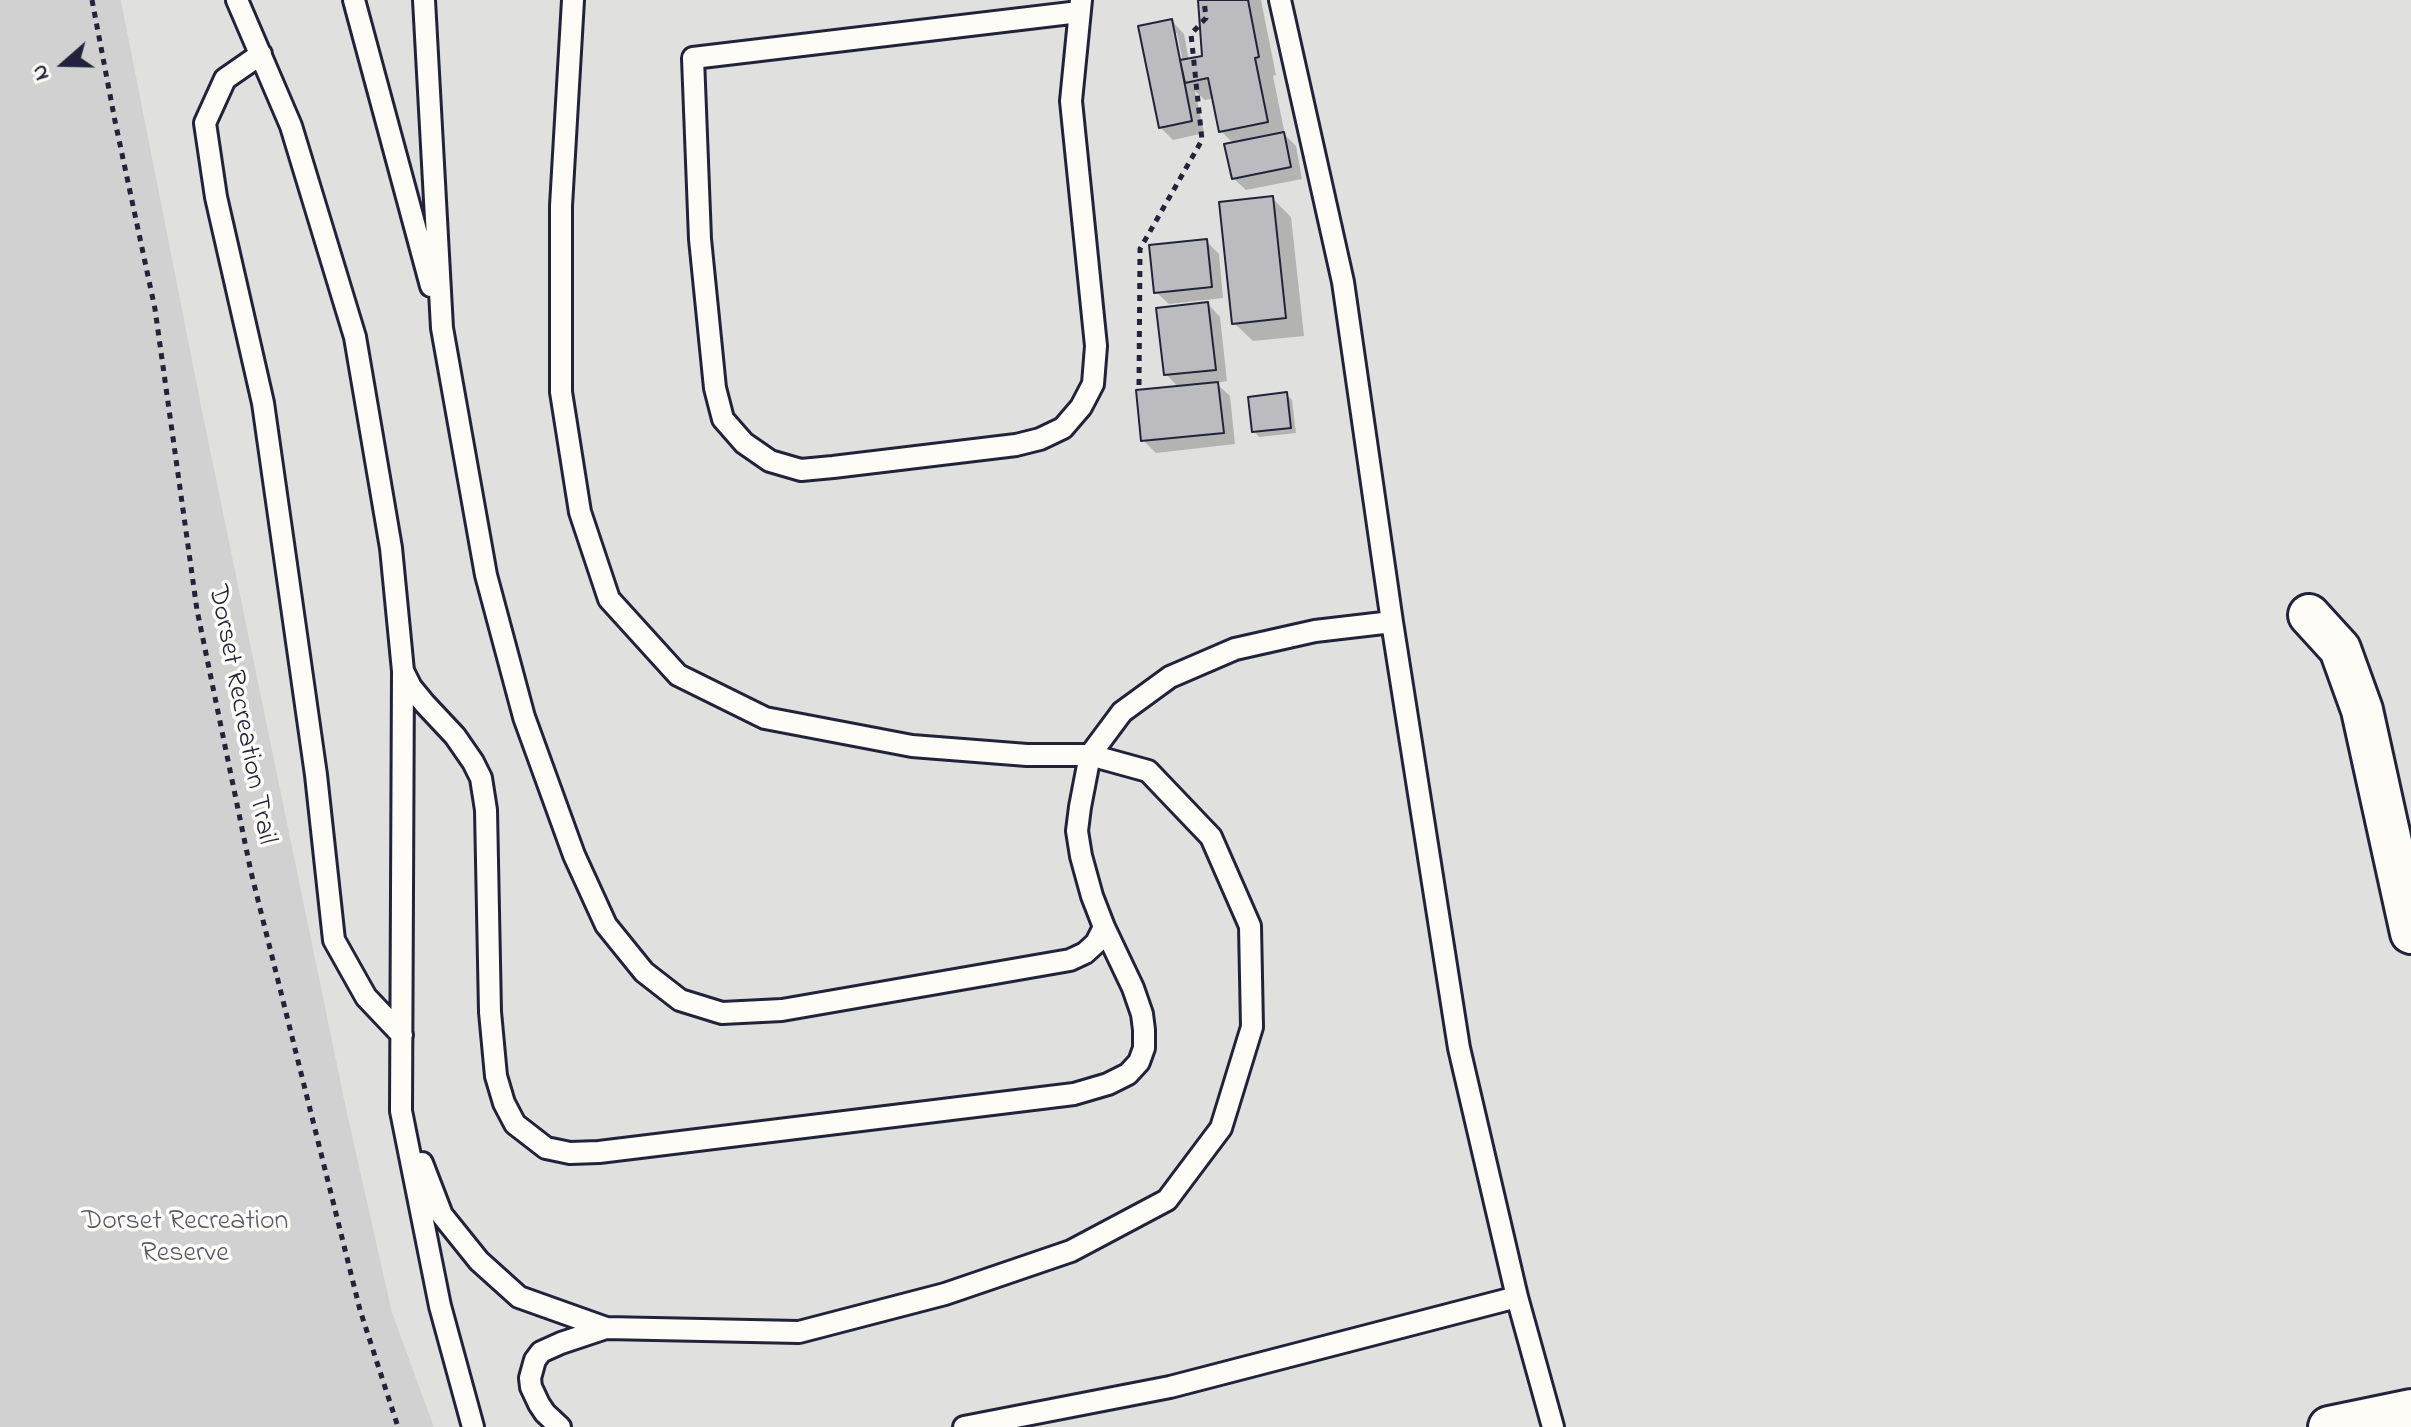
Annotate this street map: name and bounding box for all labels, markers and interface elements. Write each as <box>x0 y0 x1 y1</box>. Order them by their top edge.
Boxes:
north arrow <box>24 24 104 104</box>
text: N <box>24 60 59 85</box>
street label: Dorset Recreation Trail <box>198 583 282 847</box>
park label: Dorset Recreation Reserve <box>82 1206 288 1272</box>

